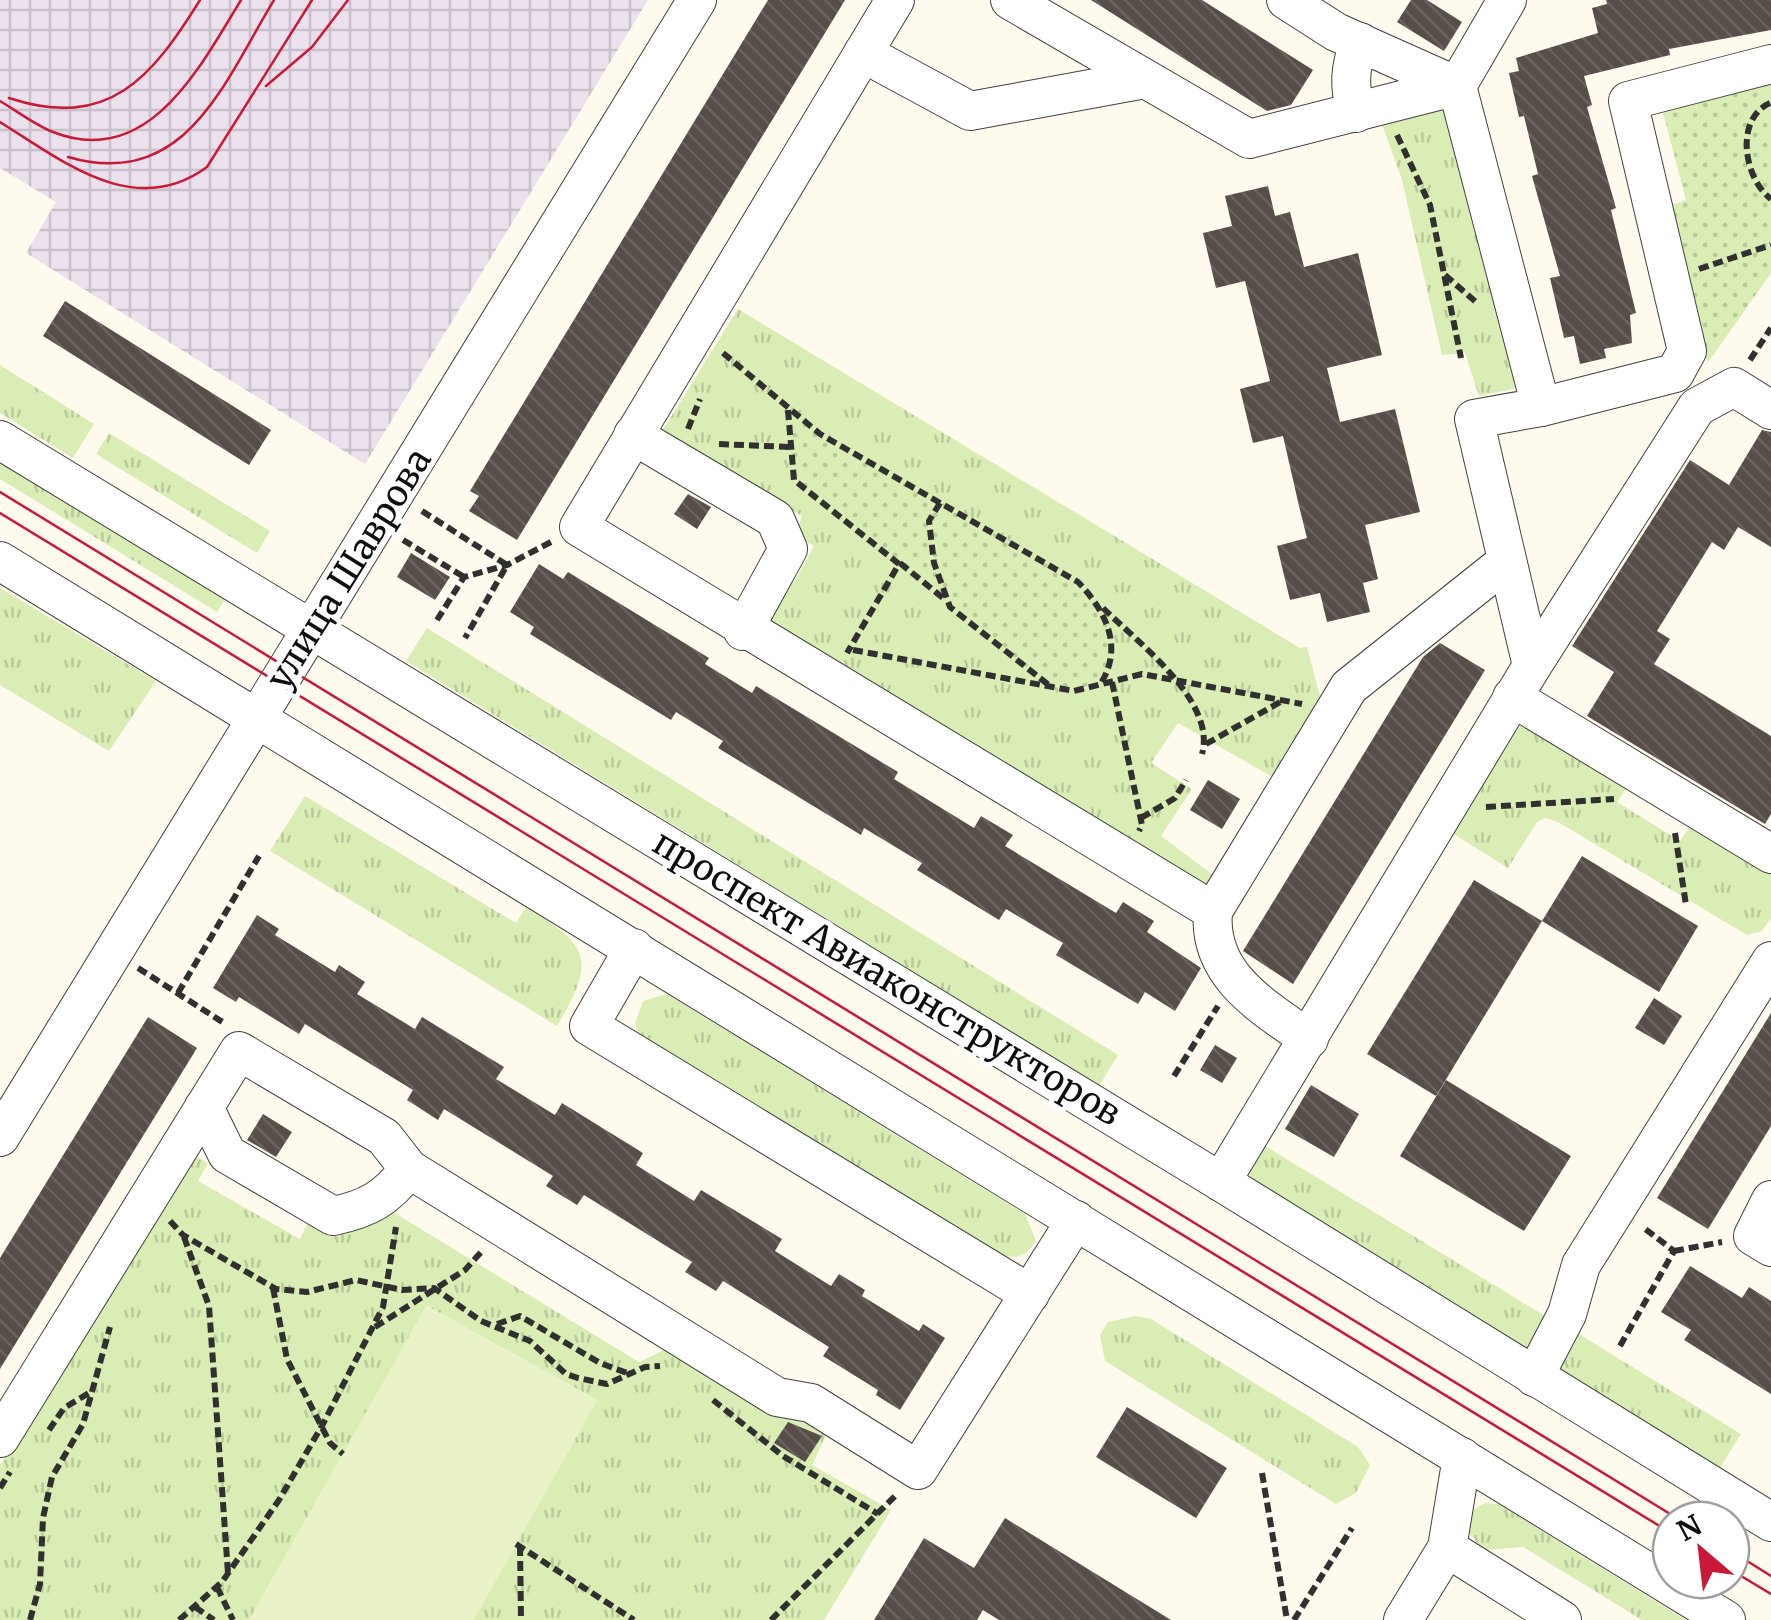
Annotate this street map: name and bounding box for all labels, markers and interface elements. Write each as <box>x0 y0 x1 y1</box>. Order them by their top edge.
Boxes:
street label: улица Шаврова <box>257 440 441 698</box>
street label: проспект Авиаконструкторов <box>645 821 1129 1135</box>
north arrow <box>1651 1500 1751 1600</box>
text: N <box>1671 1507 1707 1549</box>

